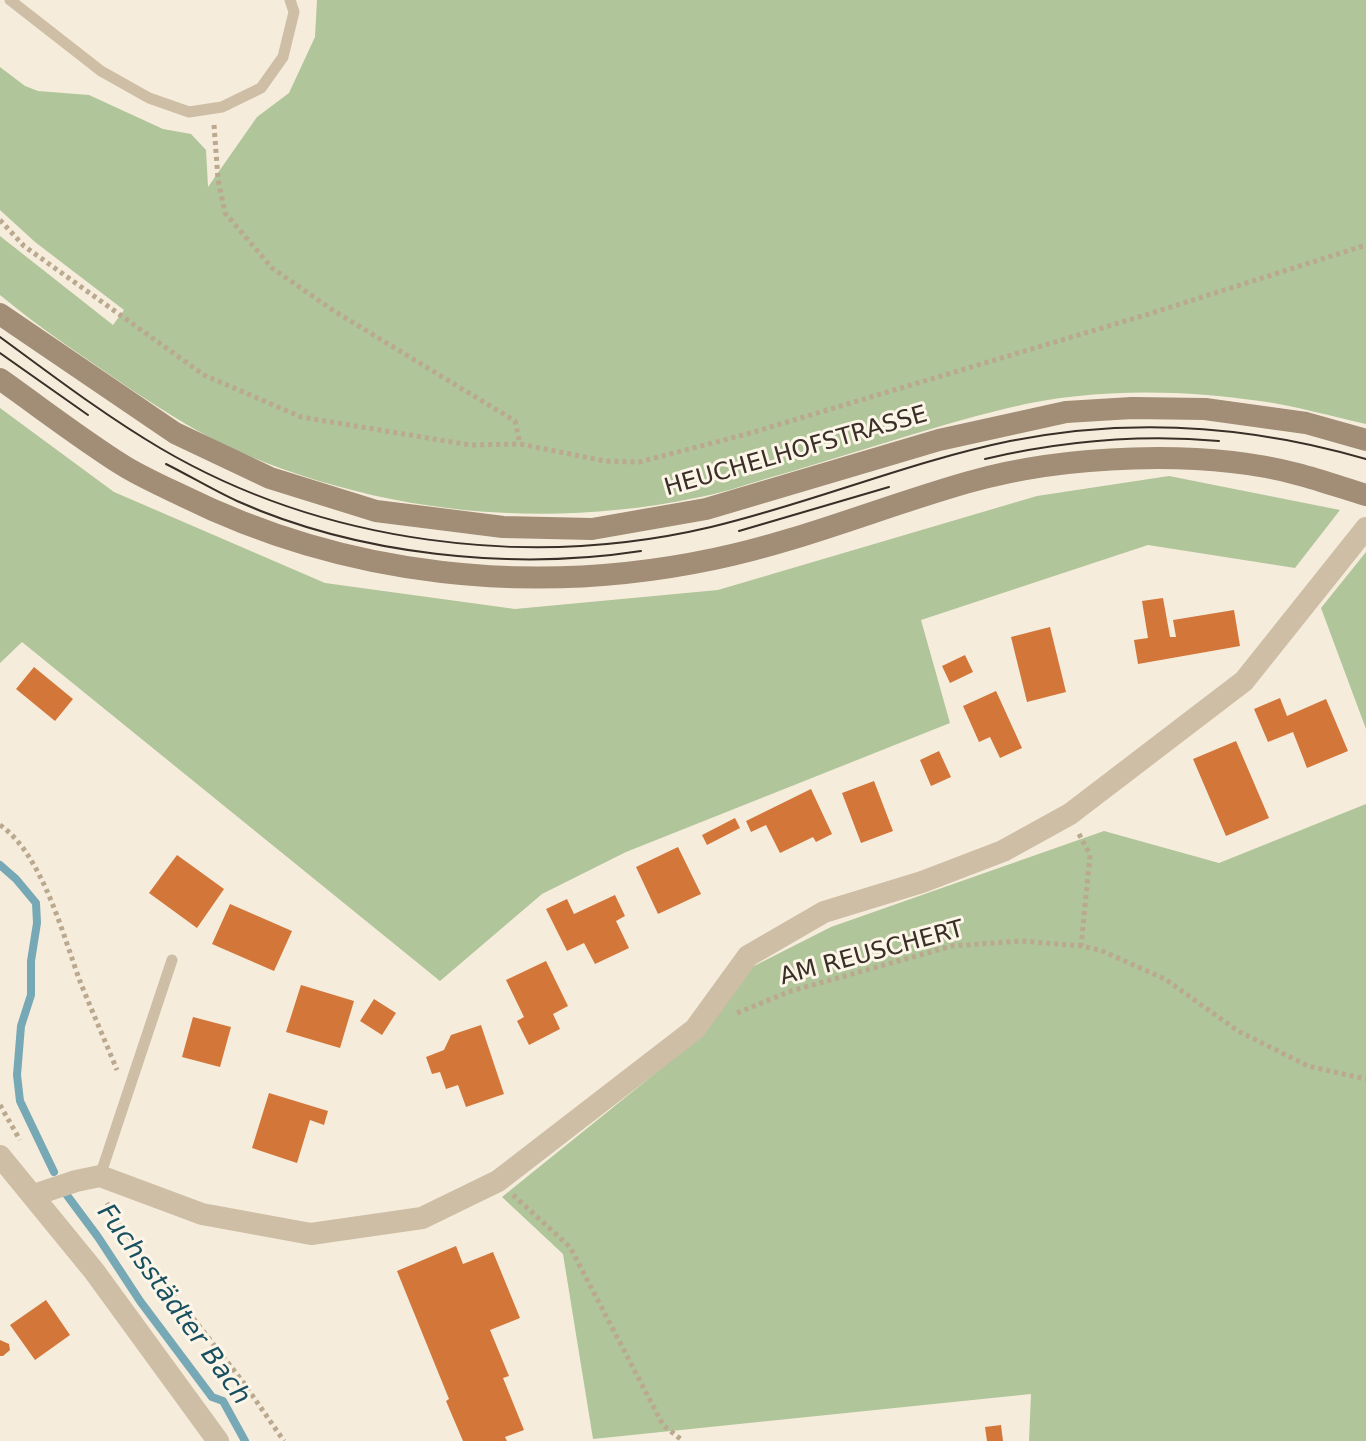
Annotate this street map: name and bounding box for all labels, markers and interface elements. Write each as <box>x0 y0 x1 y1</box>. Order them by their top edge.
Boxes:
street label: HEUCHELHOFSTRASSE <box>661 401 931 503</box>
street label: AM REUSCHERT <box>777 916 967 992</box>
water label: Fuchsstädter Bach <box>90 1199 256 1411</box>

